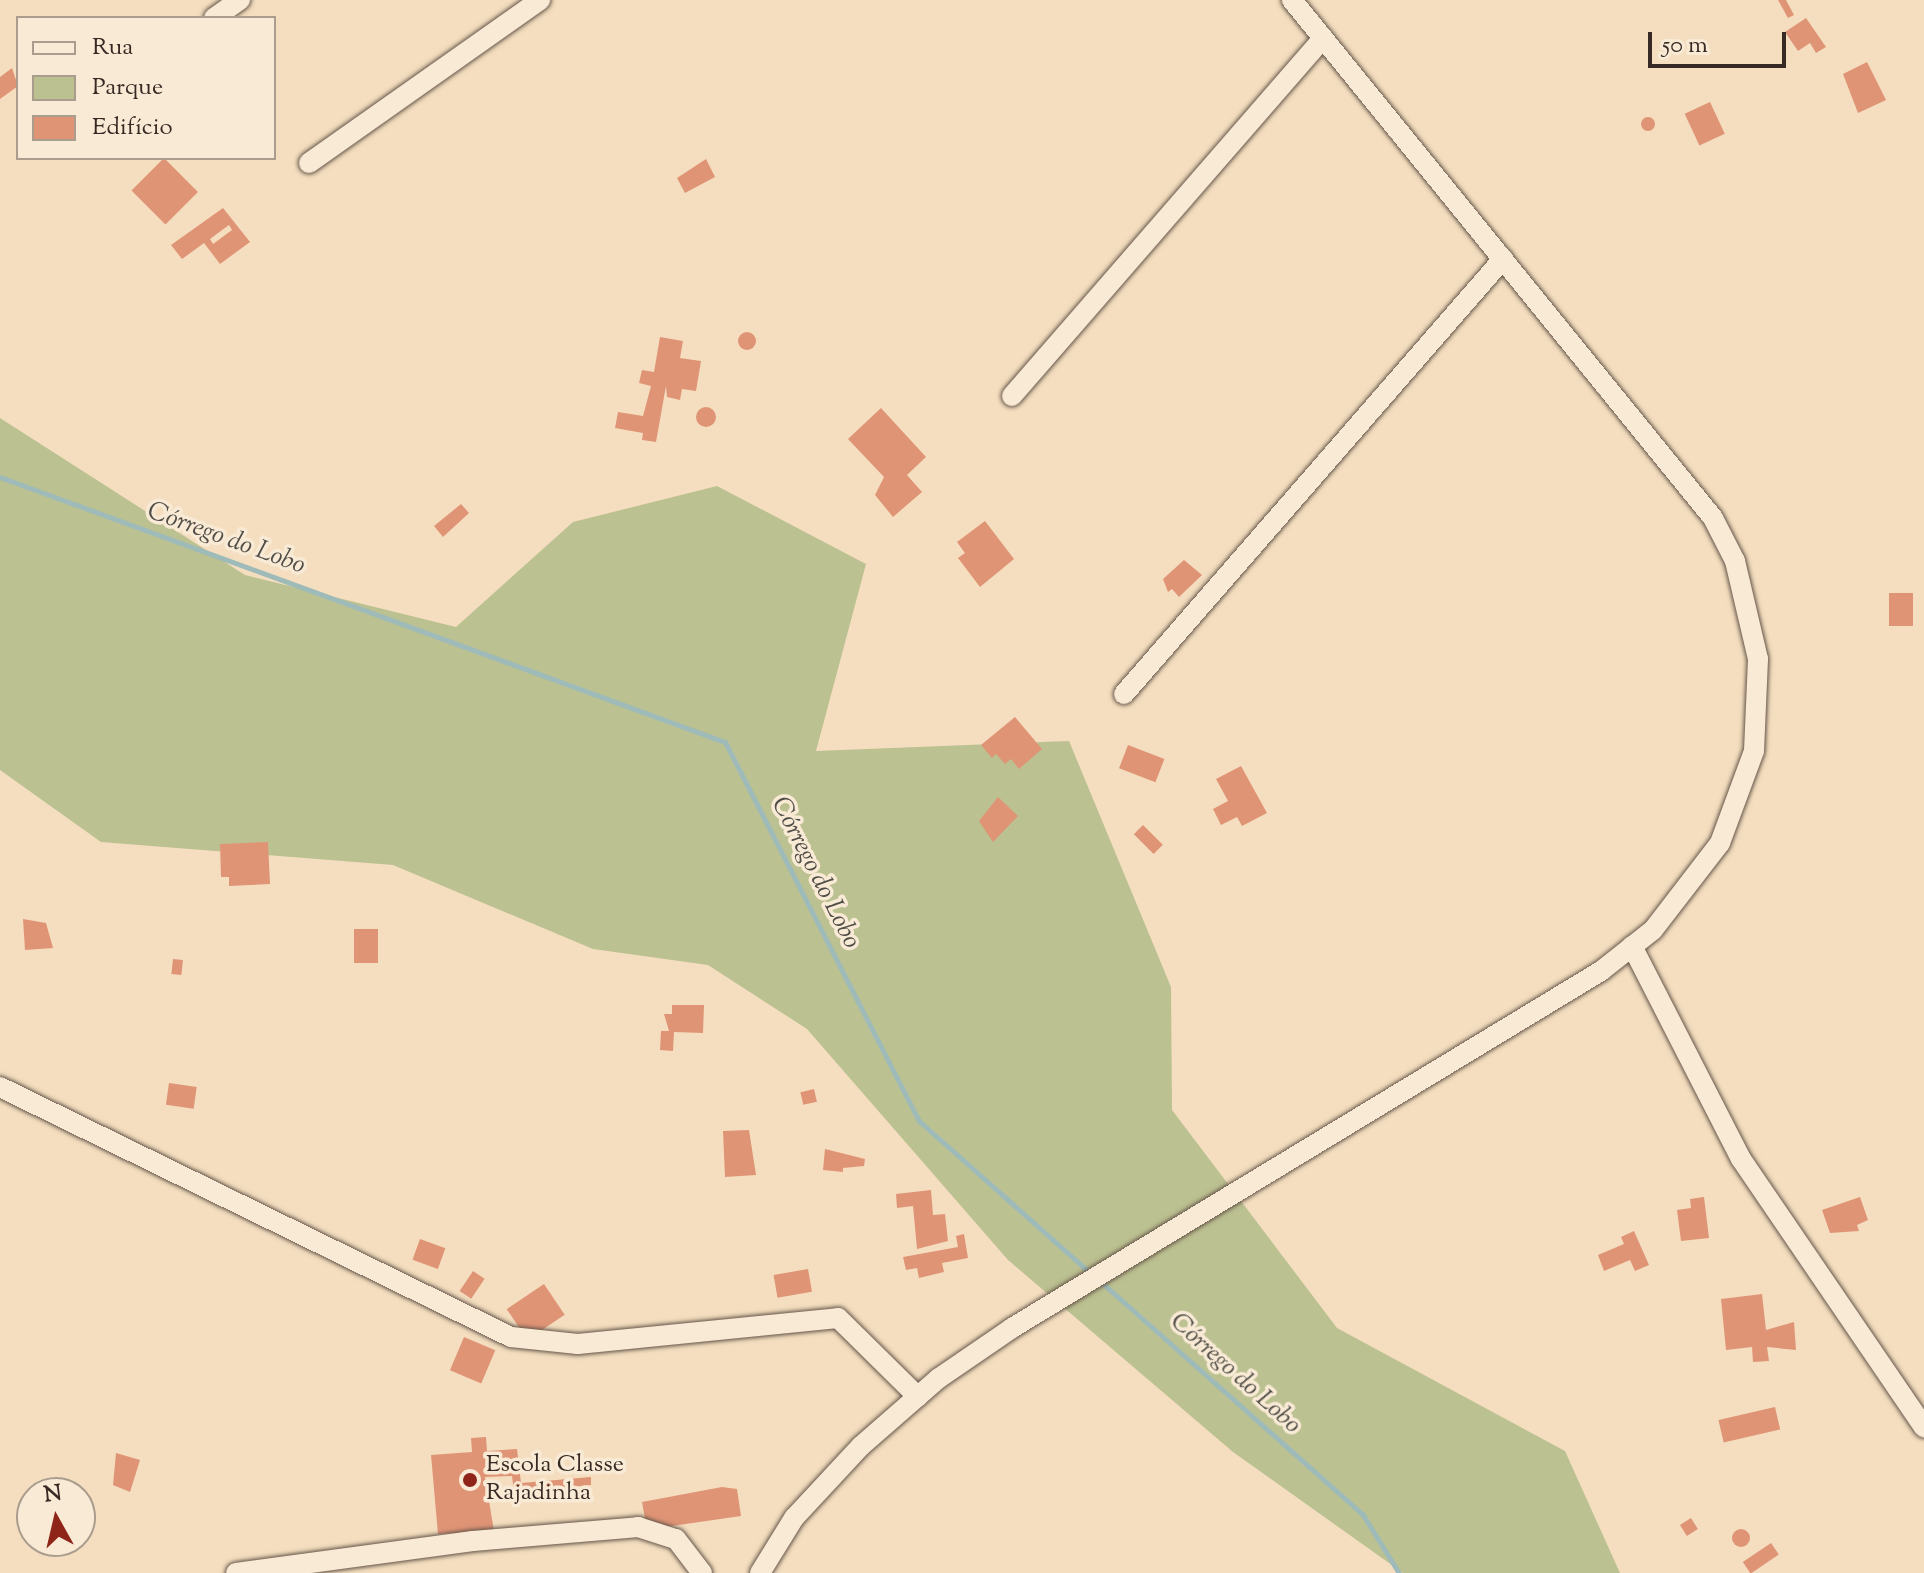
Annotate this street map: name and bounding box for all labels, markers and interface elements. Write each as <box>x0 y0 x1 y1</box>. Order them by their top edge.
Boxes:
legend <box>16 16 276 160</box>
scale bar <box>1652 16 1790 66</box>
text: 50 m <box>1662 29 1708 63</box>
text: Rua <box>92 31 133 65</box>
text: Parque <box>92 71 163 105</box>
text: Edifício <box>92 111 173 145</box>
water label: Córrego do Lobo <box>143 496 309 582</box>
water label: Córrego do Lobo <box>763 792 867 954</box>
water label: Córrego do Lobo <box>1163 1307 1307 1441</box>
place label: Escola Classe Rajadinha <box>486 1452 624 1508</box>
marker: Escola Classe Rajadinha <box>461 1471 479 1489</box>
north arrow <box>16 1477 96 1557</box>
text: N <box>42 1478 64 1512</box>

